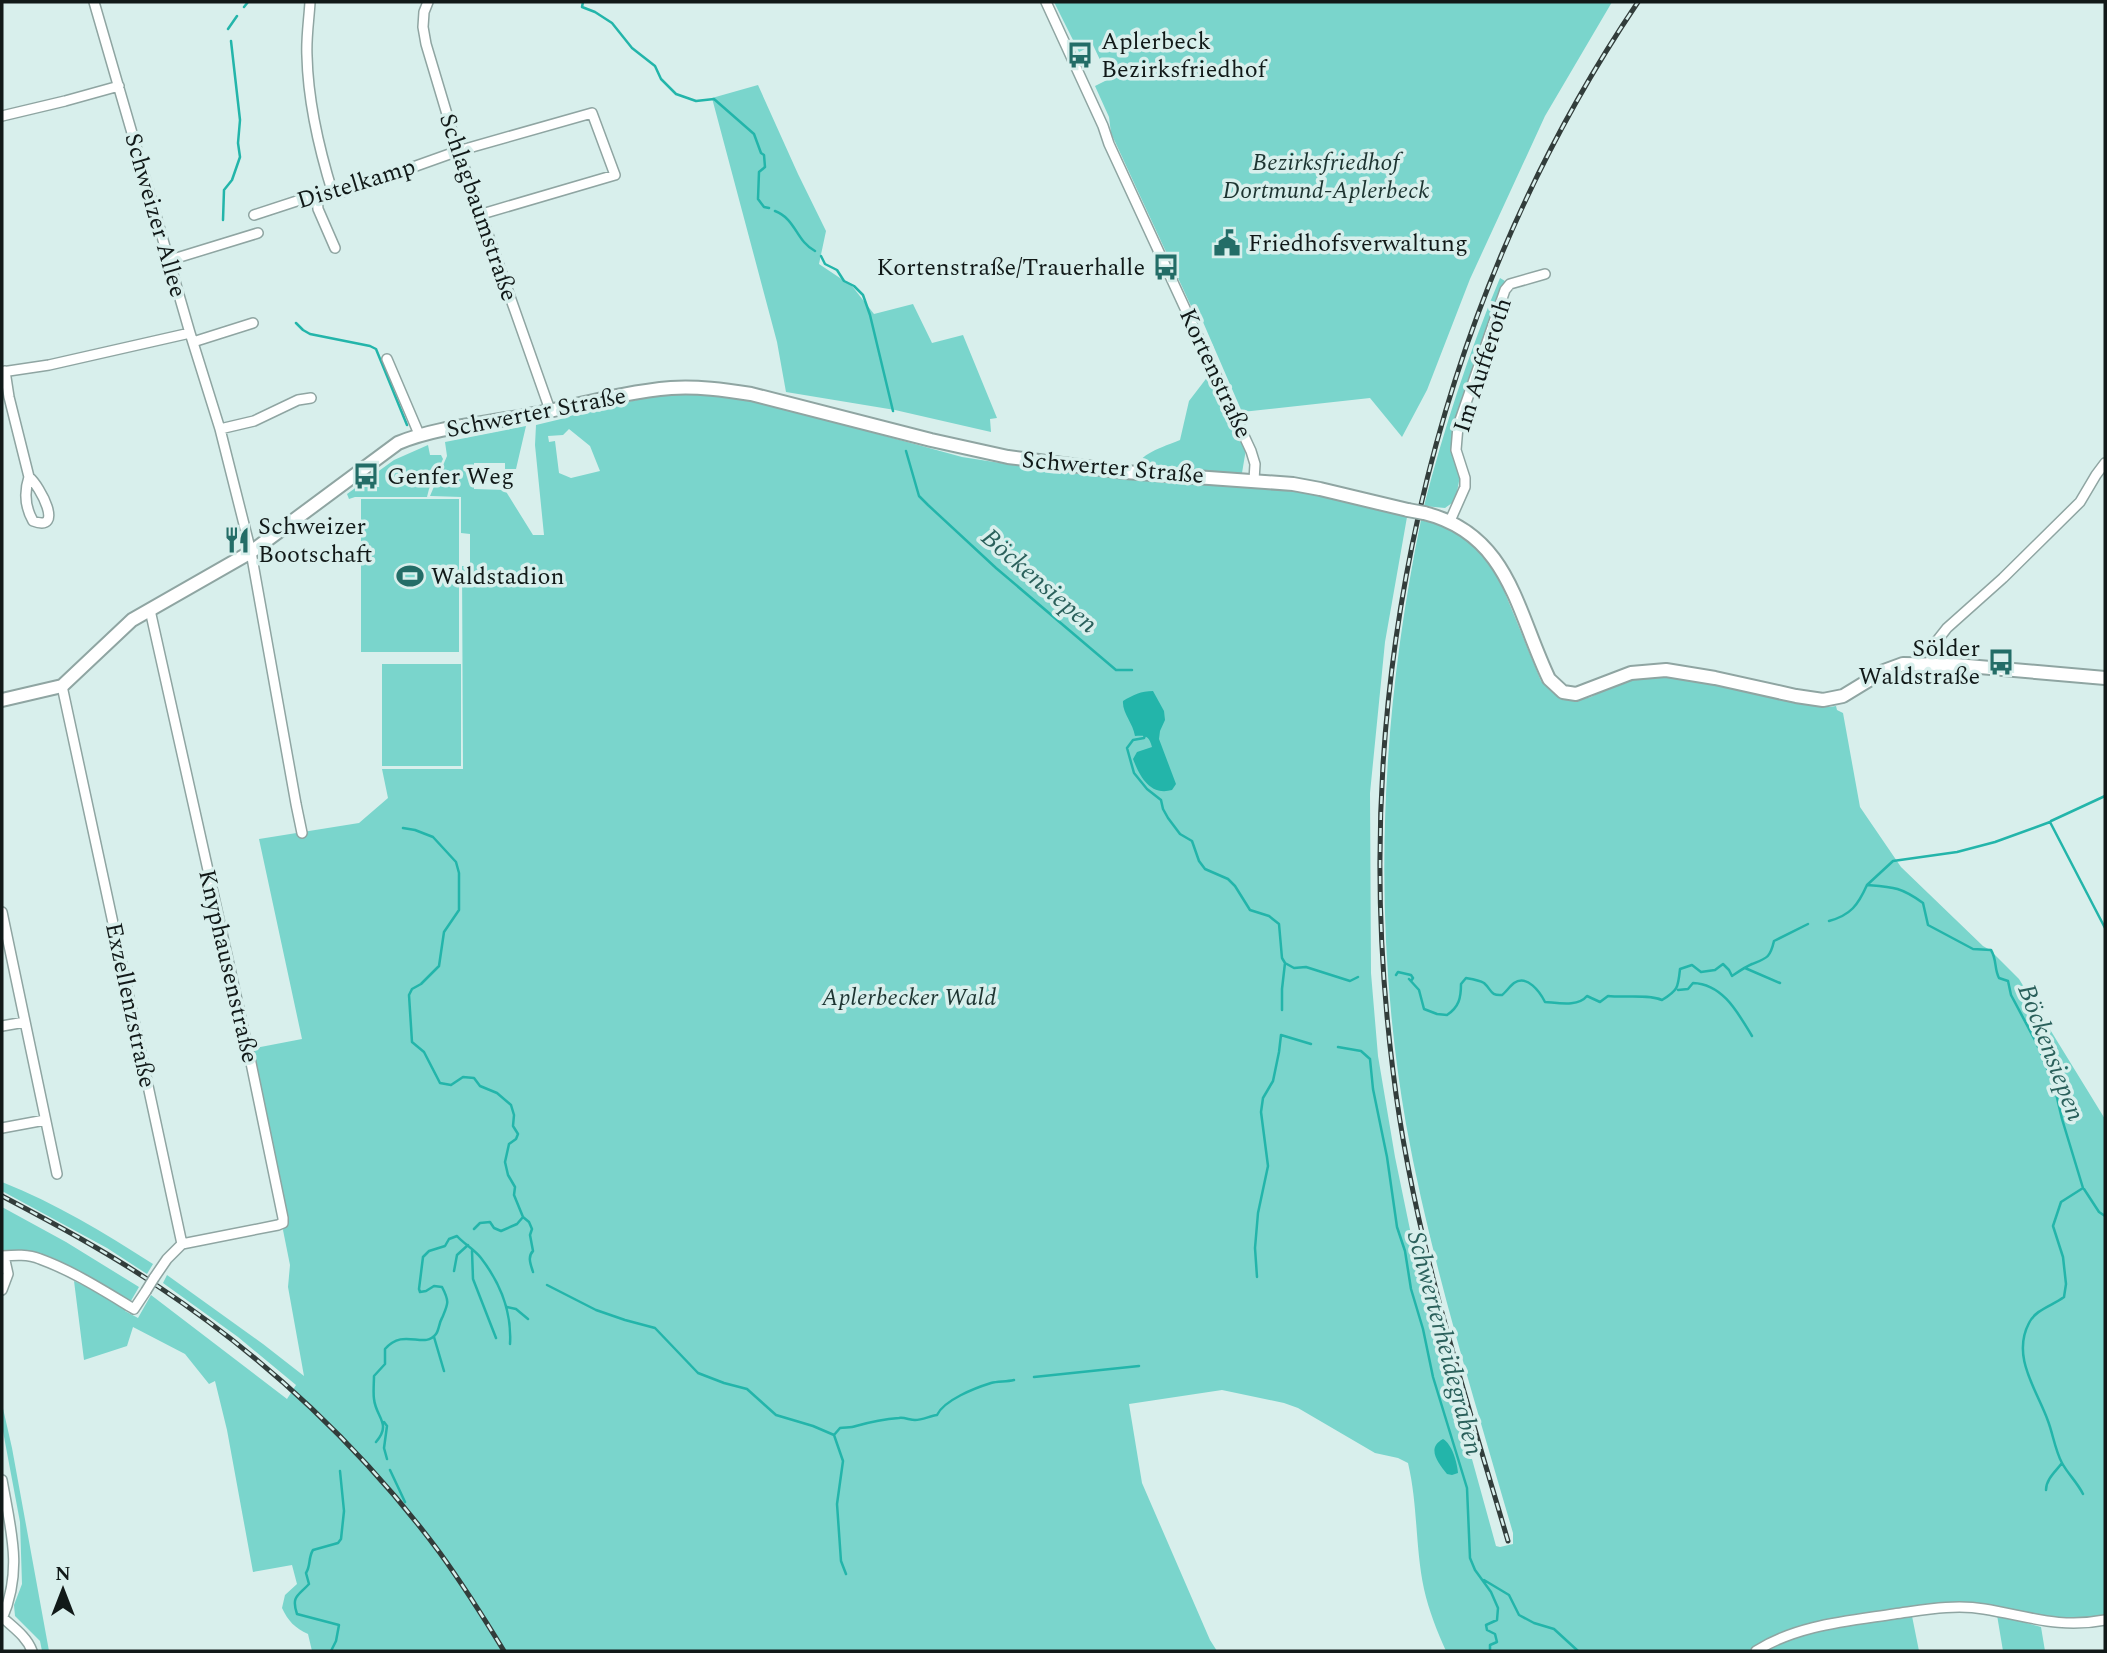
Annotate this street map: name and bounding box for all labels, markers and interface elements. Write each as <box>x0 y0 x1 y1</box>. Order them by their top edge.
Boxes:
place label: Aplerbeck Bezirksfriedhof <box>1101 24 1268 88</box>
bus stop icon: Aplerbeck Bezirksfriedhof <box>1065 40 1095 70</box>
street label: Schlagbaumstraße <box>429 109 527 306</box>
street label: Schweizer Allee <box>114 129 196 302</box>
park label: Bezirksfriedhof Dortmund-Aplerbeck <box>1222 145 1430 209</box>
street label: Distelkamp <box>292 149 420 219</box>
place label: Friedhofsverwaltung <box>1248 226 1468 262</box>
public building icon: Friedhofsverwaltung <box>1212 228 1242 258</box>
place label: Kortenstraße/Trauerhalle <box>876 250 1145 286</box>
bus stop icon: Kortenstraße/Trauerhalle <box>1151 252 1181 282</box>
street label: Im Aufferoth <box>1444 293 1522 437</box>
street label: Kortenstraße <box>1169 302 1261 444</box>
street label: Schwerter Straße <box>443 378 629 448</box>
street label: Schwerter Straße <box>1020 442 1205 494</box>
place label: Genfer Weg <box>387 459 514 495</box>
bus stop icon: Genfer Weg <box>351 461 381 491</box>
place label: Schweizer Bootschaft <box>258 509 372 573</box>
water label: Böckensiepen <box>972 518 1107 643</box>
restaurant icon: Schweizer Bootschaft <box>222 525 252 555</box>
place label: Waldstadion <box>431 559 564 595</box>
sports icon: Waldstadion <box>395 561 425 591</box>
place label: Sölder Waldstraße <box>1858 631 1980 695</box>
bus stop icon: Sölder Waldstraße <box>1986 647 2016 677</box>
street label: Knyphausenstraße <box>188 866 268 1067</box>
street label: Exzellenzstraße <box>95 919 165 1091</box>
water label: Böckensiepen <box>2007 978 2096 1127</box>
park label: Aplerbecker Wald <box>821 980 996 1016</box>
water label: Schwerterheidegraben <box>1396 1227 1494 1460</box>
north arrow <box>28 1555 98 1625</box>
text: N <box>55 1560 71 1589</box>

